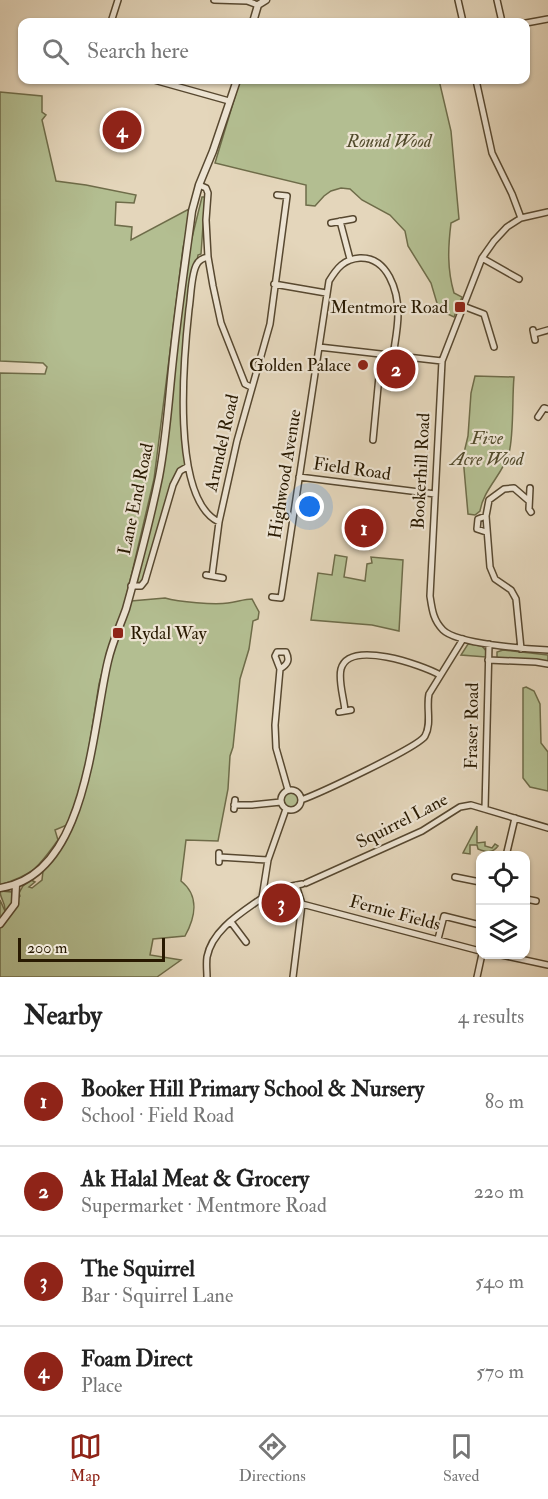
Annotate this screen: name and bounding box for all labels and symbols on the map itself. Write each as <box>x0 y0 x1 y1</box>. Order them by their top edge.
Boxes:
pin: 4 <box>102 108 142 152</box>
park label: Round Wood <box>345 130 433 153</box>
place label: Mentmore Road <box>330 296 448 319</box>
marker: Mentmore Road <box>453 300 467 314</box>
pin: 2 <box>376 346 416 392</box>
place label: Golden Palace <box>249 354 351 377</box>
marker: Golden Palace <box>356 358 370 372</box>
street label: Arundel Road <box>199 392 244 495</box>
street label: Highwood Avenue <box>263 407 307 540</box>
street label: Bookerhill Road <box>406 412 436 530</box>
park label: Five Acre Wood <box>449 427 525 471</box>
street label: Lane End Road <box>113 441 159 557</box>
street label: Field Road <box>312 452 392 486</box>
your location <box>295 492 324 521</box>
pin: 1 <box>344 506 384 550</box>
place label: Rydal Way <box>130 622 208 645</box>
marker: Rydal Way <box>111 626 125 640</box>
street label: Fraser Road <box>460 682 484 770</box>
street label: Squirrel Lane <box>352 788 452 854</box>
pin: 3 <box>262 880 300 926</box>
street label: Fernie Fields <box>347 890 443 936</box>
scale bar <box>18 935 165 962</box>

